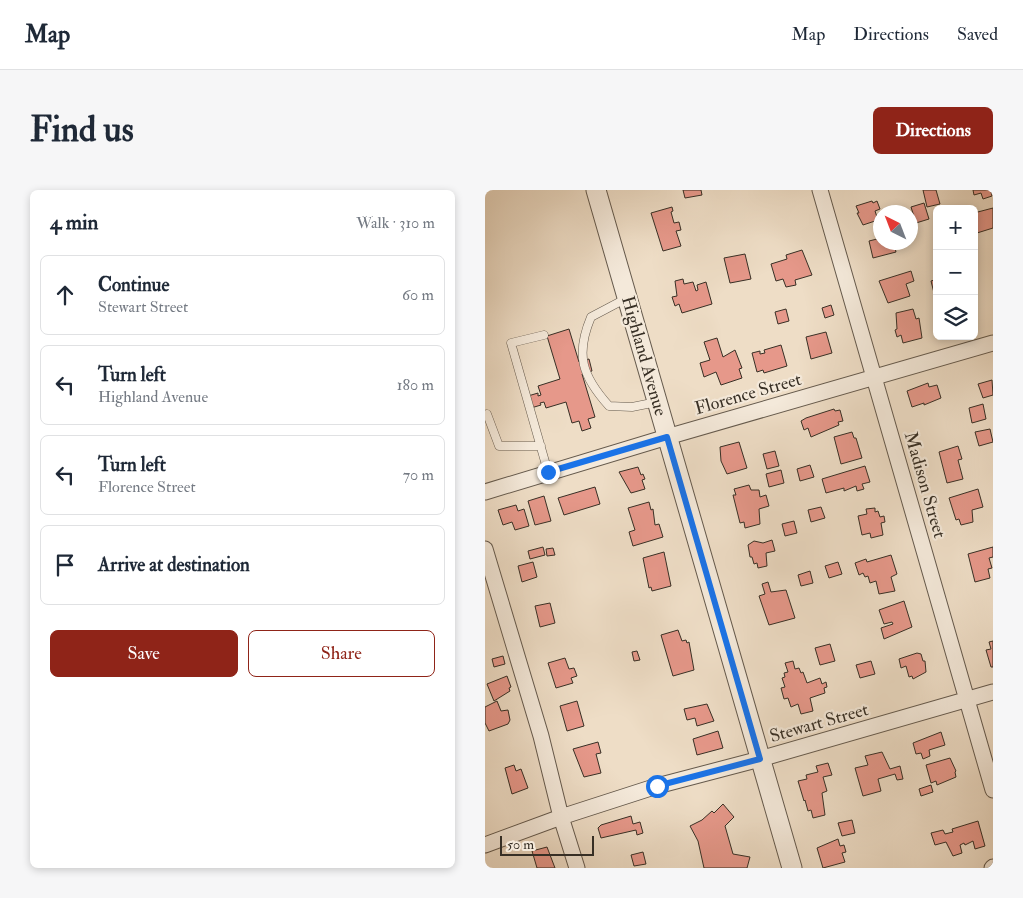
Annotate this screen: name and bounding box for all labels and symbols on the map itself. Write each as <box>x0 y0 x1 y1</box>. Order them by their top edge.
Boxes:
north arrow <box>873 205 918 250</box>
street label: Highland Avenue <box>616 293 672 419</box>
street label: Florence Street <box>692 368 804 420</box>
street label: Madison Street <box>899 429 951 541</box>
route end <box>537 461 560 484</box>
street label: Stewart Street <box>767 698 871 748</box>
route start <box>646 775 669 798</box>
scale bar <box>500 833 594 856</box>

